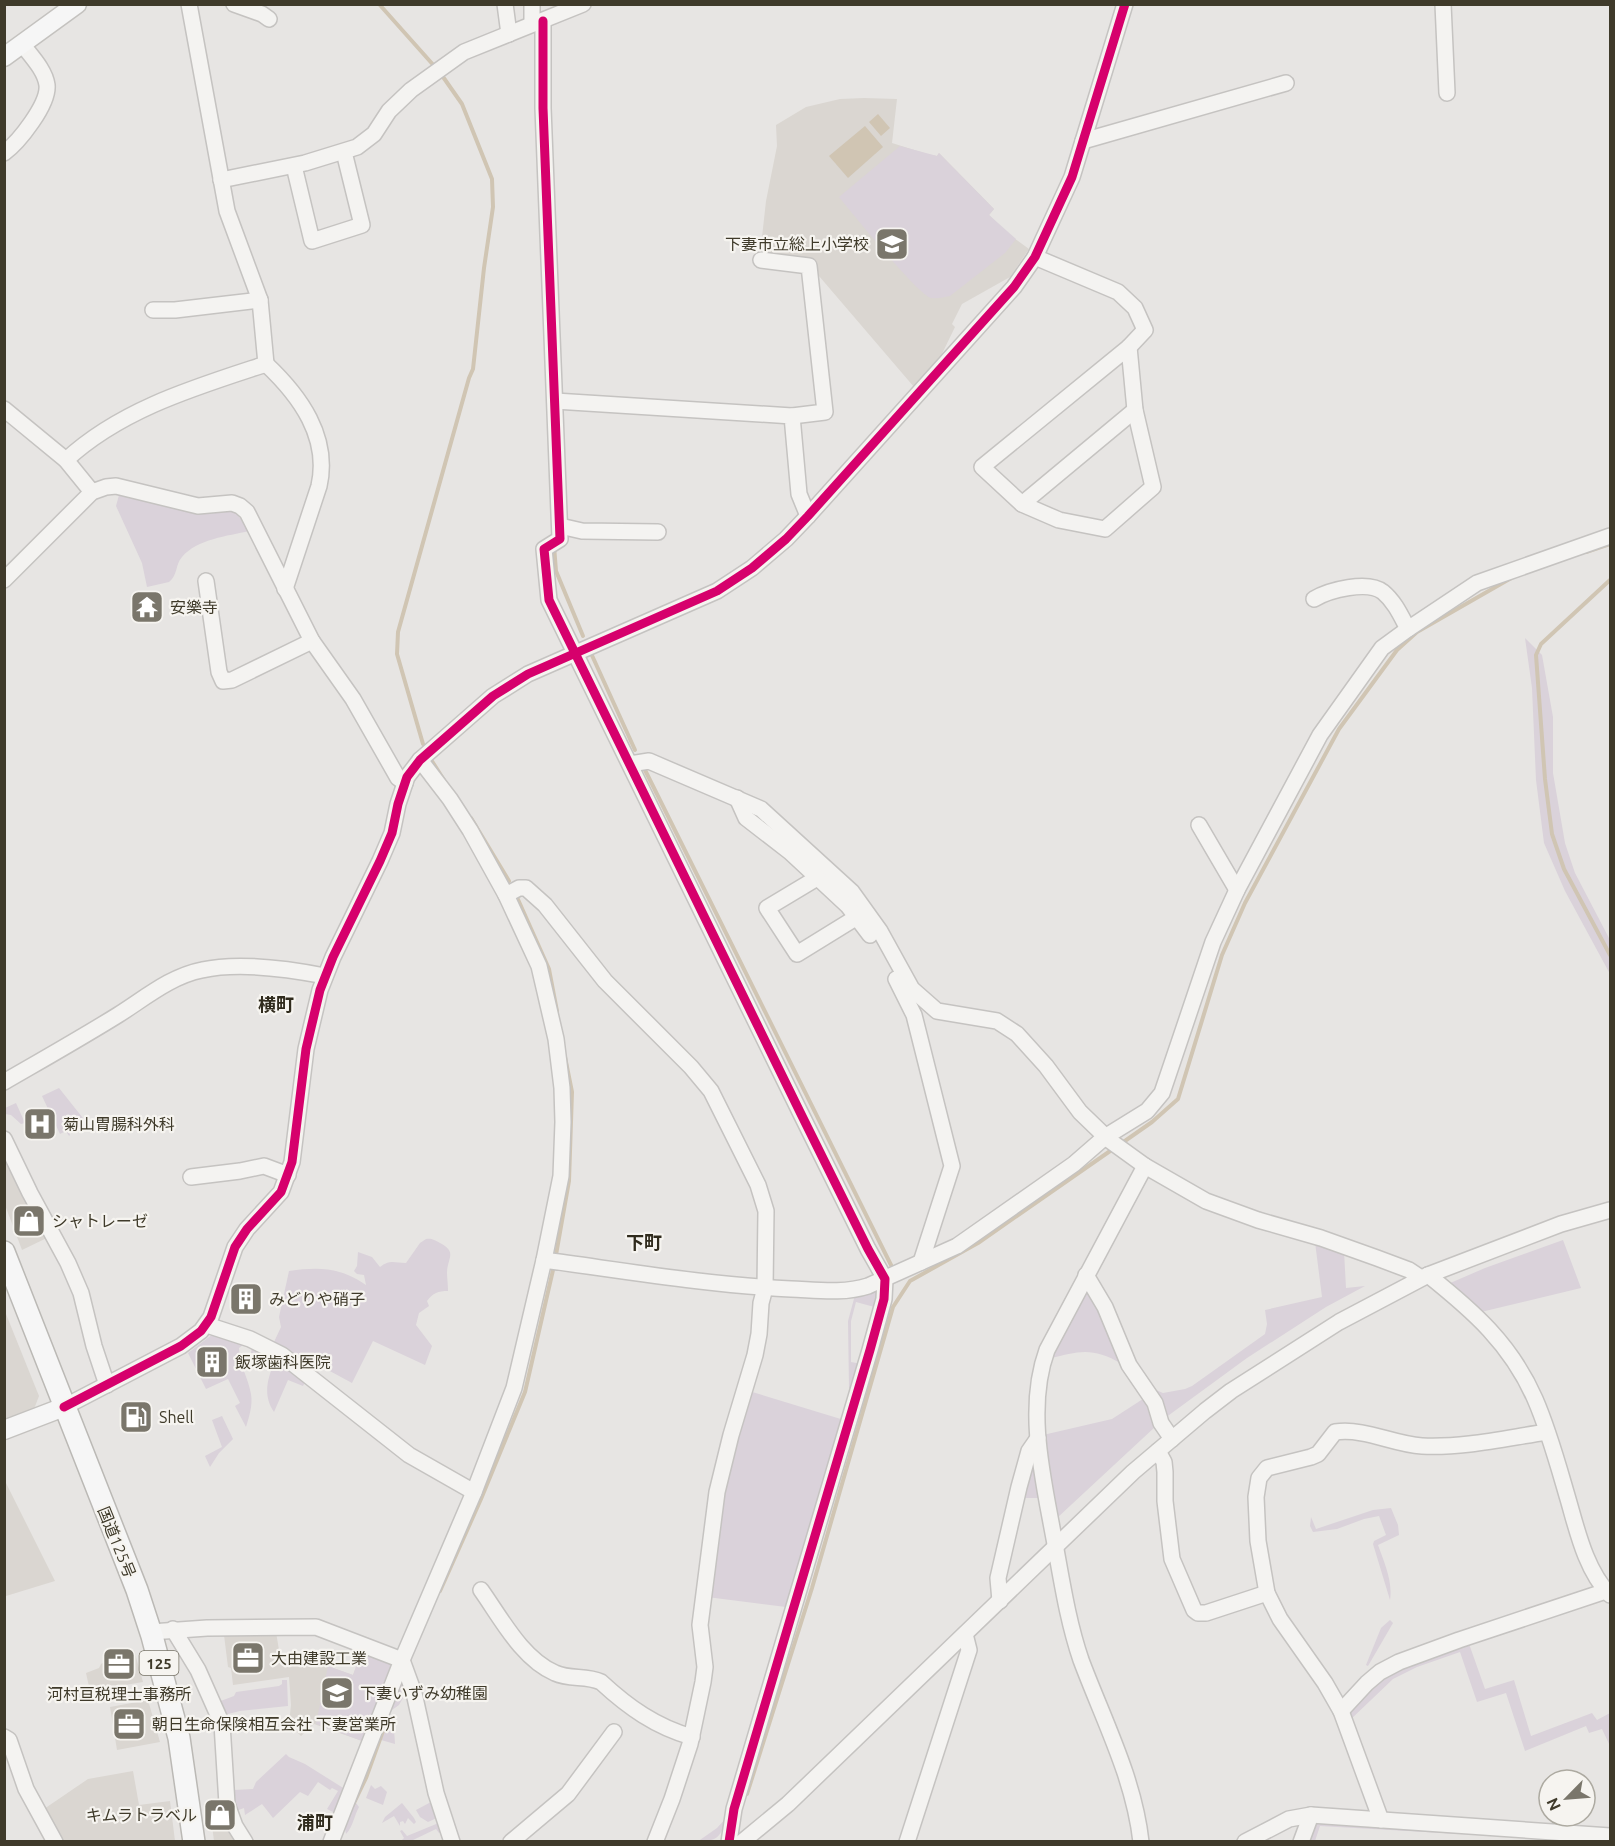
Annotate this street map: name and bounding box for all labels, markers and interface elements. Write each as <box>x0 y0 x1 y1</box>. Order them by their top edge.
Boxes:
school or university icon: 下妻市立総上小学校 <box>874 226 910 262</box>
place label: 下妻市立総上小学校 <box>725 235 869 253</box>
temple icon: 安樂寺 <box>129 589 165 625</box>
place label: 安樂寺 <box>170 598 218 616</box>
district label: 横町 <box>258 994 294 1014</box>
hospital icon: 菊山胃腸科外科 <box>22 1106 58 1142</box>
place label: 菊山胃腸科外科 <box>63 1115 175 1133</box>
shop icon: シャトレーゼ <box>11 1203 47 1239</box>
place label: シャトレーゼ <box>52 1212 148 1230</box>
district label: 下町 <box>626 1232 662 1252</box>
building icon: みどりや硝子 <box>228 1281 264 1317</box>
place label: みどりや硝子 <box>269 1290 365 1308</box>
building icon: 飯塚歯科医院 <box>194 1344 230 1380</box>
place label: 飯塚歯科医院 <box>235 1353 331 1371</box>
fuel station icon: Shell <box>118 1399 154 1435</box>
place label: Shell <box>159 1408 194 1426</box>
street label: 国道125号 <box>95 1504 139 1580</box>
office icon: 大由建設工業 <box>230 1640 266 1676</box>
office icon: 河村亘税理士事務所 <box>101 1646 137 1682</box>
place label: 大由建設工業 <box>271 1649 367 1667</box>
road number: 125 <box>140 1651 178 1675</box>
school or university icon: 下妻いずみ幼稚園 <box>319 1675 355 1711</box>
place label: 下妻いずみ幼稚園 <box>360 1684 488 1702</box>
place label: 河村亘税理士事務所 <box>47 1685 191 1703</box>
office icon: 朝日生命保険相互会社 下妻営業所 <box>111 1706 147 1742</box>
place label: 朝日生命保険相互会社 下妻営業所 <box>152 1715 396 1733</box>
north arrow <box>1537 1768 1597 1828</box>
text: N <box>1543 1795 1564 1814</box>
shop icon: キムラトラベル <box>202 1797 238 1833</box>
place label: キムラトラベル <box>86 1806 197 1824</box>
district label: 浦町 <box>297 1812 333 1832</box>

